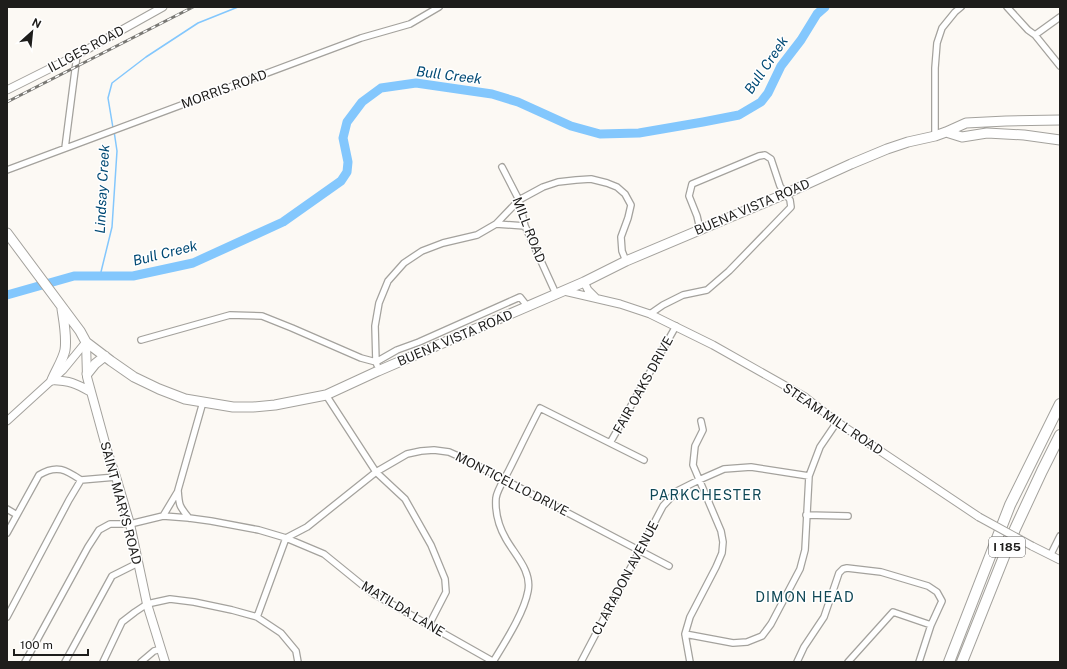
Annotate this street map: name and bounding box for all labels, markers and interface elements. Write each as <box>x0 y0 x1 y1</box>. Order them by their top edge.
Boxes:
north arrow <box>12 12 52 52</box>
text: N <box>30 16 43 30</box>
street label: ILLGES ROAD <box>45 23 127 75</box>
water label: Bull Creek <box>741 33 791 97</box>
water label: Bull Creek <box>415 63 483 87</box>
street label: MORRIS ROAD <box>179 67 269 111</box>
water label: Lindsay Creek <box>92 144 112 234</box>
street label: BUENA VISTA ROAD <box>692 176 812 238</box>
street label: MILL ROAD <box>510 195 548 265</box>
water label: Bull Creek <box>131 237 199 269</box>
street label: BUENA VISTA ROAD <box>395 307 515 369</box>
street label: FAIR OAKS DRIVE <box>610 334 676 436</box>
street label: STEAM MILL ROAD <box>780 380 886 458</box>
street label: SAINT MARYS ROAD <box>97 440 145 566</box>
street label: MONTICELLO DRIVE <box>453 449 571 519</box>
district label: PARKCHESTER <box>650 487 762 503</box>
street label: CLARADON AVENUE <box>589 518 661 638</box>
road number: I 185 <box>989 537 1025 557</box>
street label: MATILDA LANE <box>359 578 447 640</box>
district label: DIMON HEAD <box>755 589 855 605</box>
scale bar <box>14 631 88 657</box>
text: 100 m <box>20 638 53 652</box>

